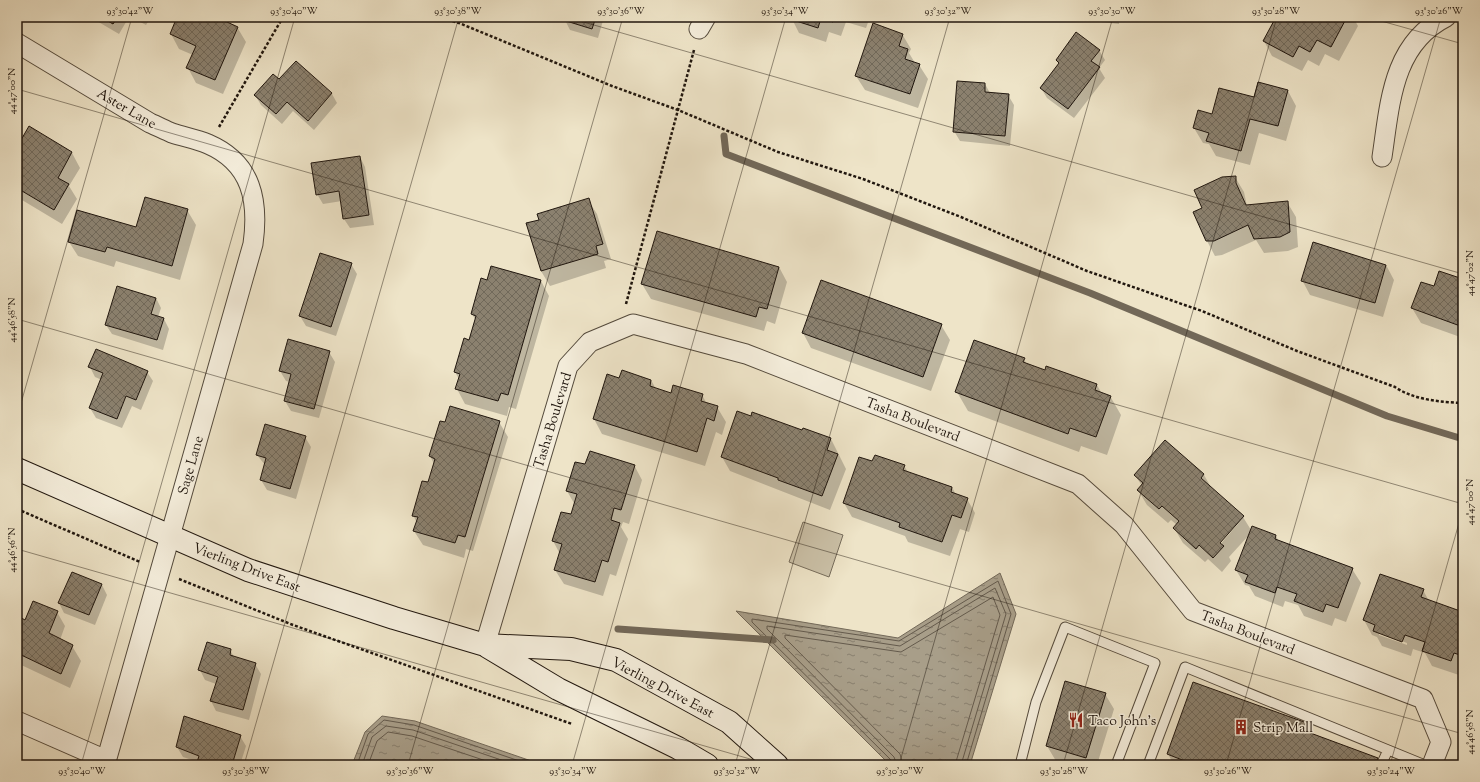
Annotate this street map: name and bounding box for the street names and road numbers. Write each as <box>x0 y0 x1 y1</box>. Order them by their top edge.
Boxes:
street label: Aster Lane <box>92 85 160 135</box>
street label: Tasha Boulevard <box>530 370 578 471</box>
street label: Tasha Boulevard <box>862 394 962 448</box>
street label: Sage Lane <box>174 434 210 497</box>
street label: Vierling Drive East <box>190 539 303 599</box>
street label: Tasha Boulevard <box>1197 607 1297 661</box>
street label: Vierling Drive East <box>607 653 717 724</box>

